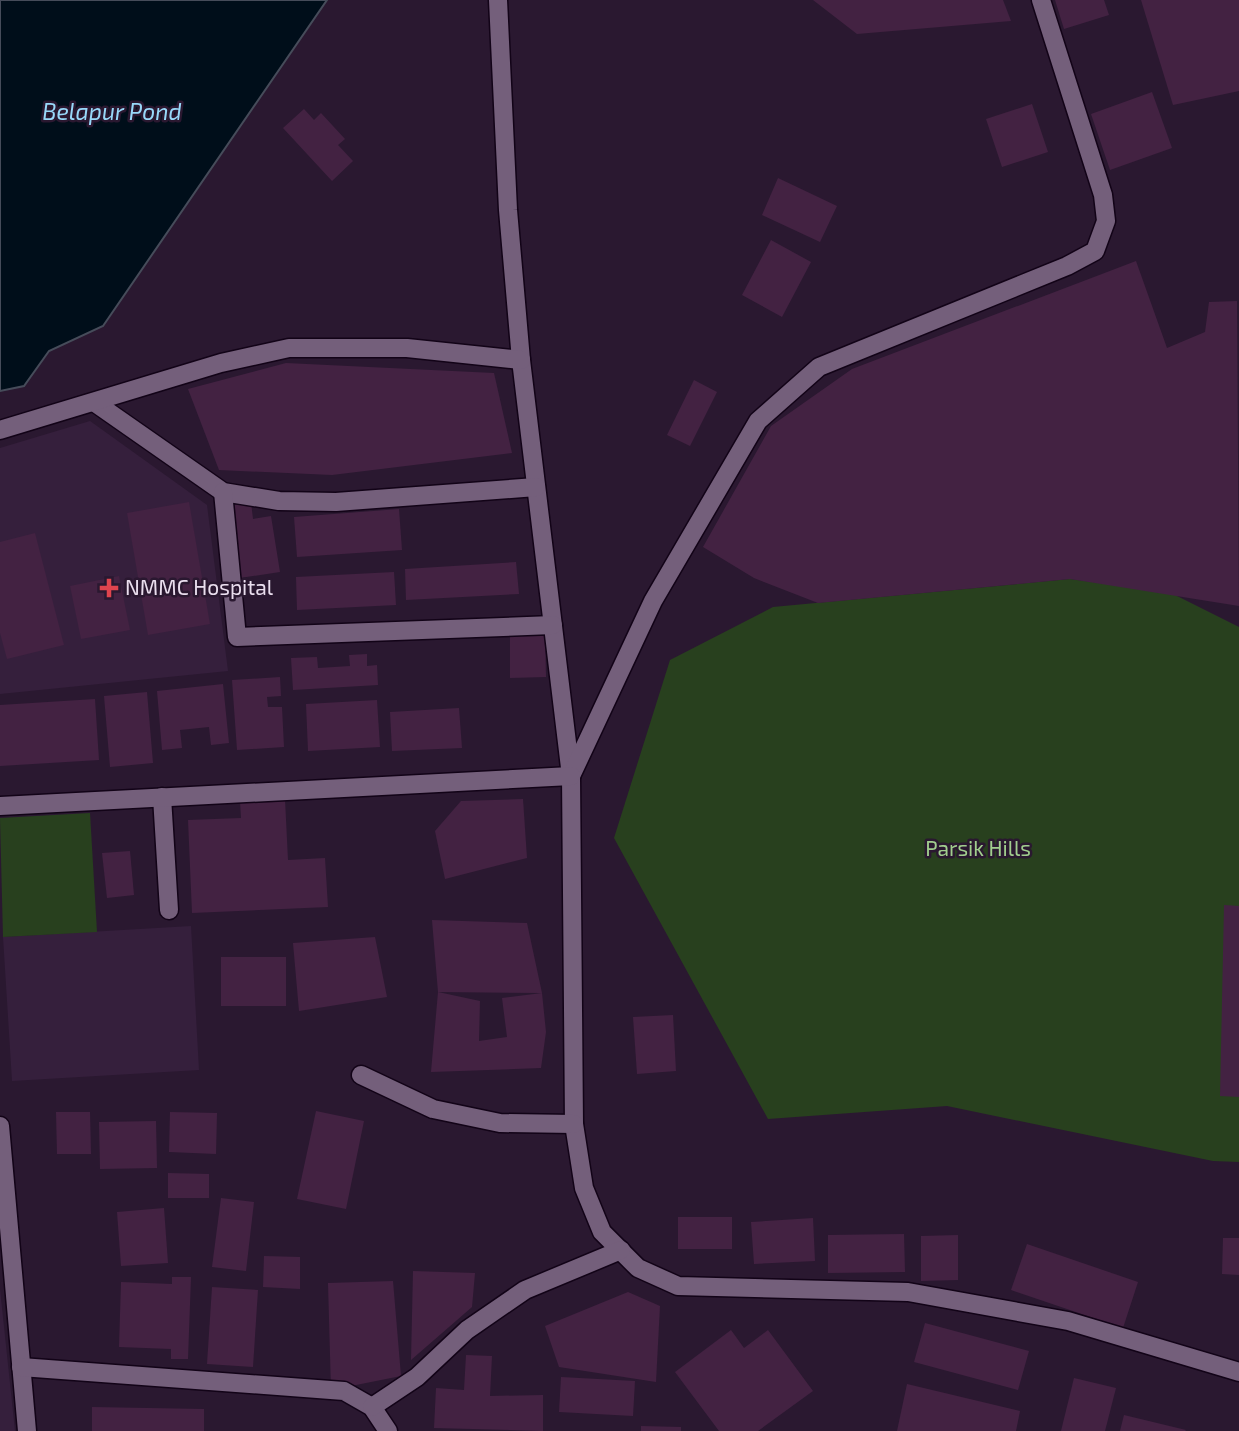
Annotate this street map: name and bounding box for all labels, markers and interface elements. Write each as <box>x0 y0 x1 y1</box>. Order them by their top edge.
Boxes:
water label: Belapur Pond <box>42 97 182 125</box>
place label: NMMC Hospital <box>125 574 274 599</box>
marker: NMMC Hospital <box>99 578 119 598</box>
park label: Parsik Hills <box>925 835 1031 860</box>

